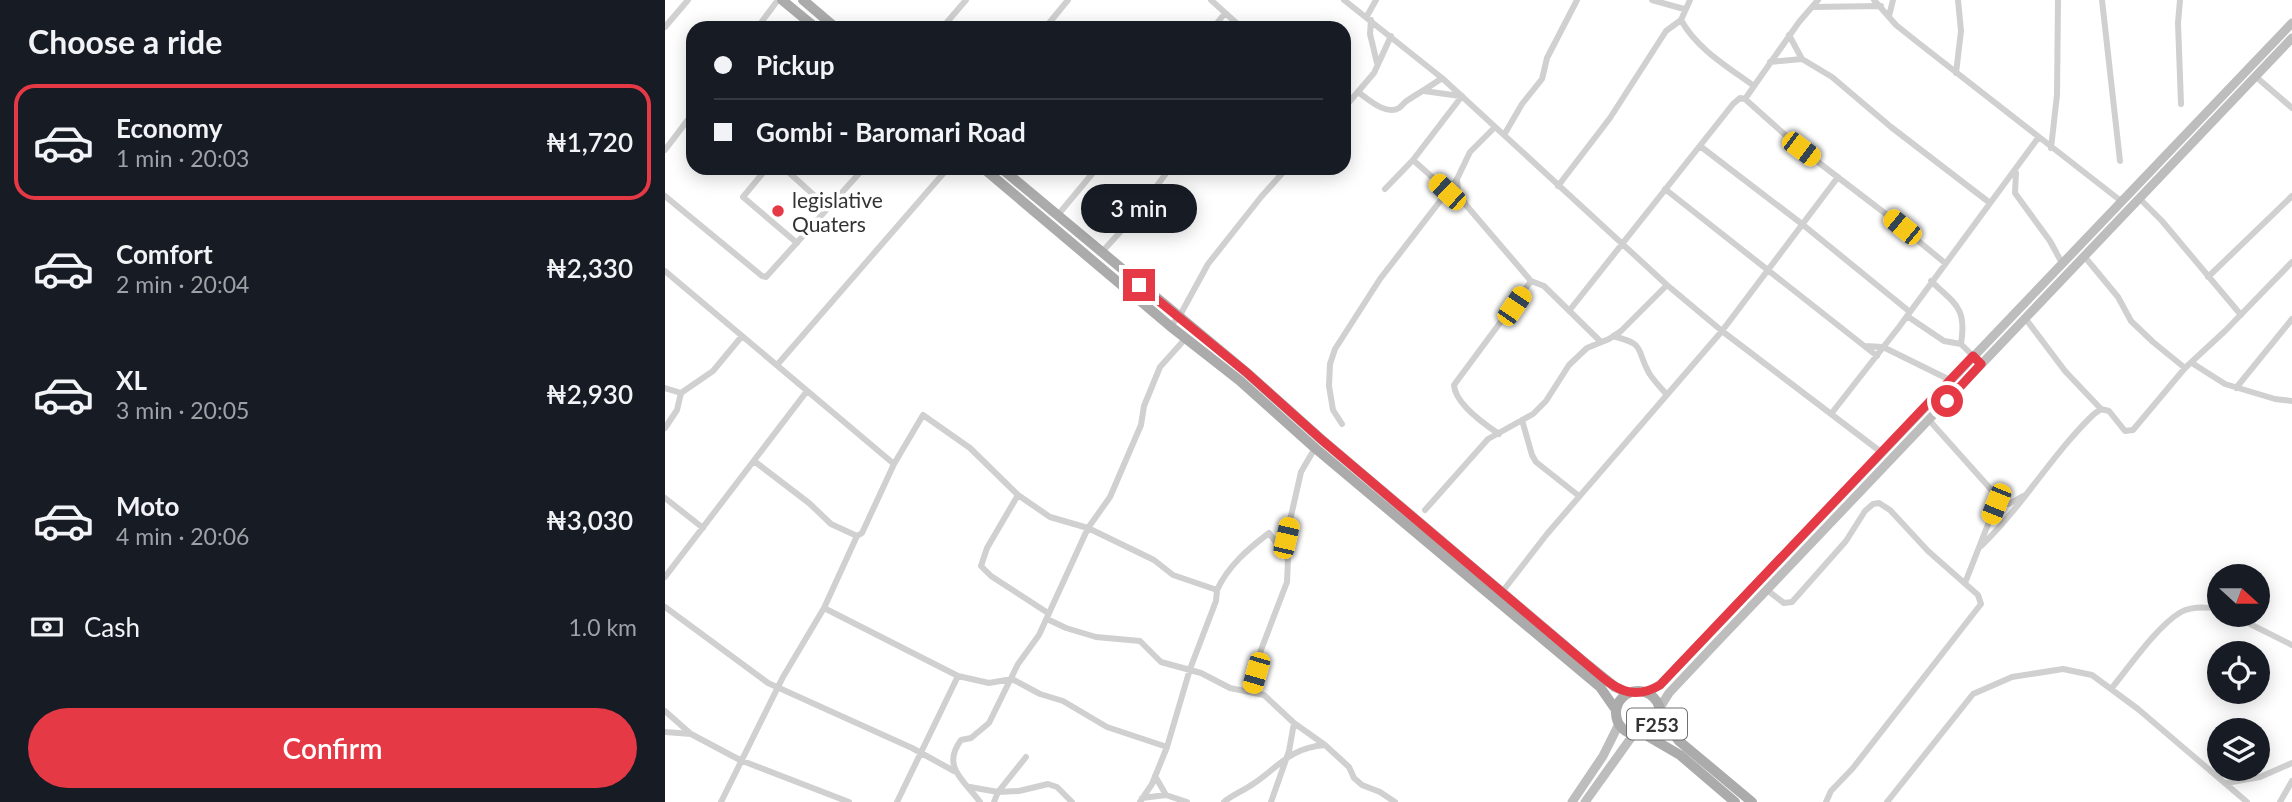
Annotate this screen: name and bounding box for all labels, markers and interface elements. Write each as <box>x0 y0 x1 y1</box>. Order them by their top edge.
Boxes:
text: Choose a ride <box>28 22 222 61</box>
text: Pickup <box>756 49 835 81</box>
icon: car <box>32 111 95 174</box>
text: Economy <box>116 112 222 144</box>
text: Gombi - Baromari Road <box>756 116 1026 148</box>
text: ₦1,720 <box>546 126 633 158</box>
car <box>1778 128 1825 170</box>
text: 1 min · 20:03 <box>116 144 249 172</box>
car <box>1425 170 1470 214</box>
callout: 3 min <box>1081 184 1197 232</box>
place label: legislative Quaters <box>792 187 883 236</box>
text: 3 min <box>1111 194 1167 222</box>
marker: legislative Quaters <box>770 203 786 219</box>
car <box>1880 206 1925 248</box>
icon: car <box>32 237 95 300</box>
text: Comfort <box>116 238 213 270</box>
text: ₦2,330 <box>546 252 633 284</box>
route end <box>1123 269 1155 301</box>
text: 2 min · 20:04 <box>116 270 249 298</box>
car <box>1494 283 1535 329</box>
icon: car <box>32 363 95 426</box>
text: XL <box>116 364 147 396</box>
text: ₦2,930 <box>546 378 633 410</box>
route start <box>1931 385 1963 417</box>
text: 3 min · 20:05 <box>116 396 249 424</box>
car <box>1979 481 2014 527</box>
icon: car <box>32 489 95 552</box>
text: Moto <box>116 490 179 522</box>
text: ₦3,030 <box>546 504 633 536</box>
car <box>1272 515 1301 561</box>
text: 4 min · 20:06 <box>116 522 249 550</box>
north arrow <box>2207 564 2270 626</box>
map controls <box>2207 564 2270 781</box>
icon: cash <box>28 608 66 646</box>
text: Cash <box>84 611 140 643</box>
text: 1.0 km <box>568 613 637 641</box>
button: locate <box>2207 641 2270 704</box>
car <box>1241 650 1272 696</box>
button: Confirm <box>28 708 637 788</box>
road number: F253 <box>1627 708 1687 740</box>
button: layers <box>2207 718 2270 781</box>

